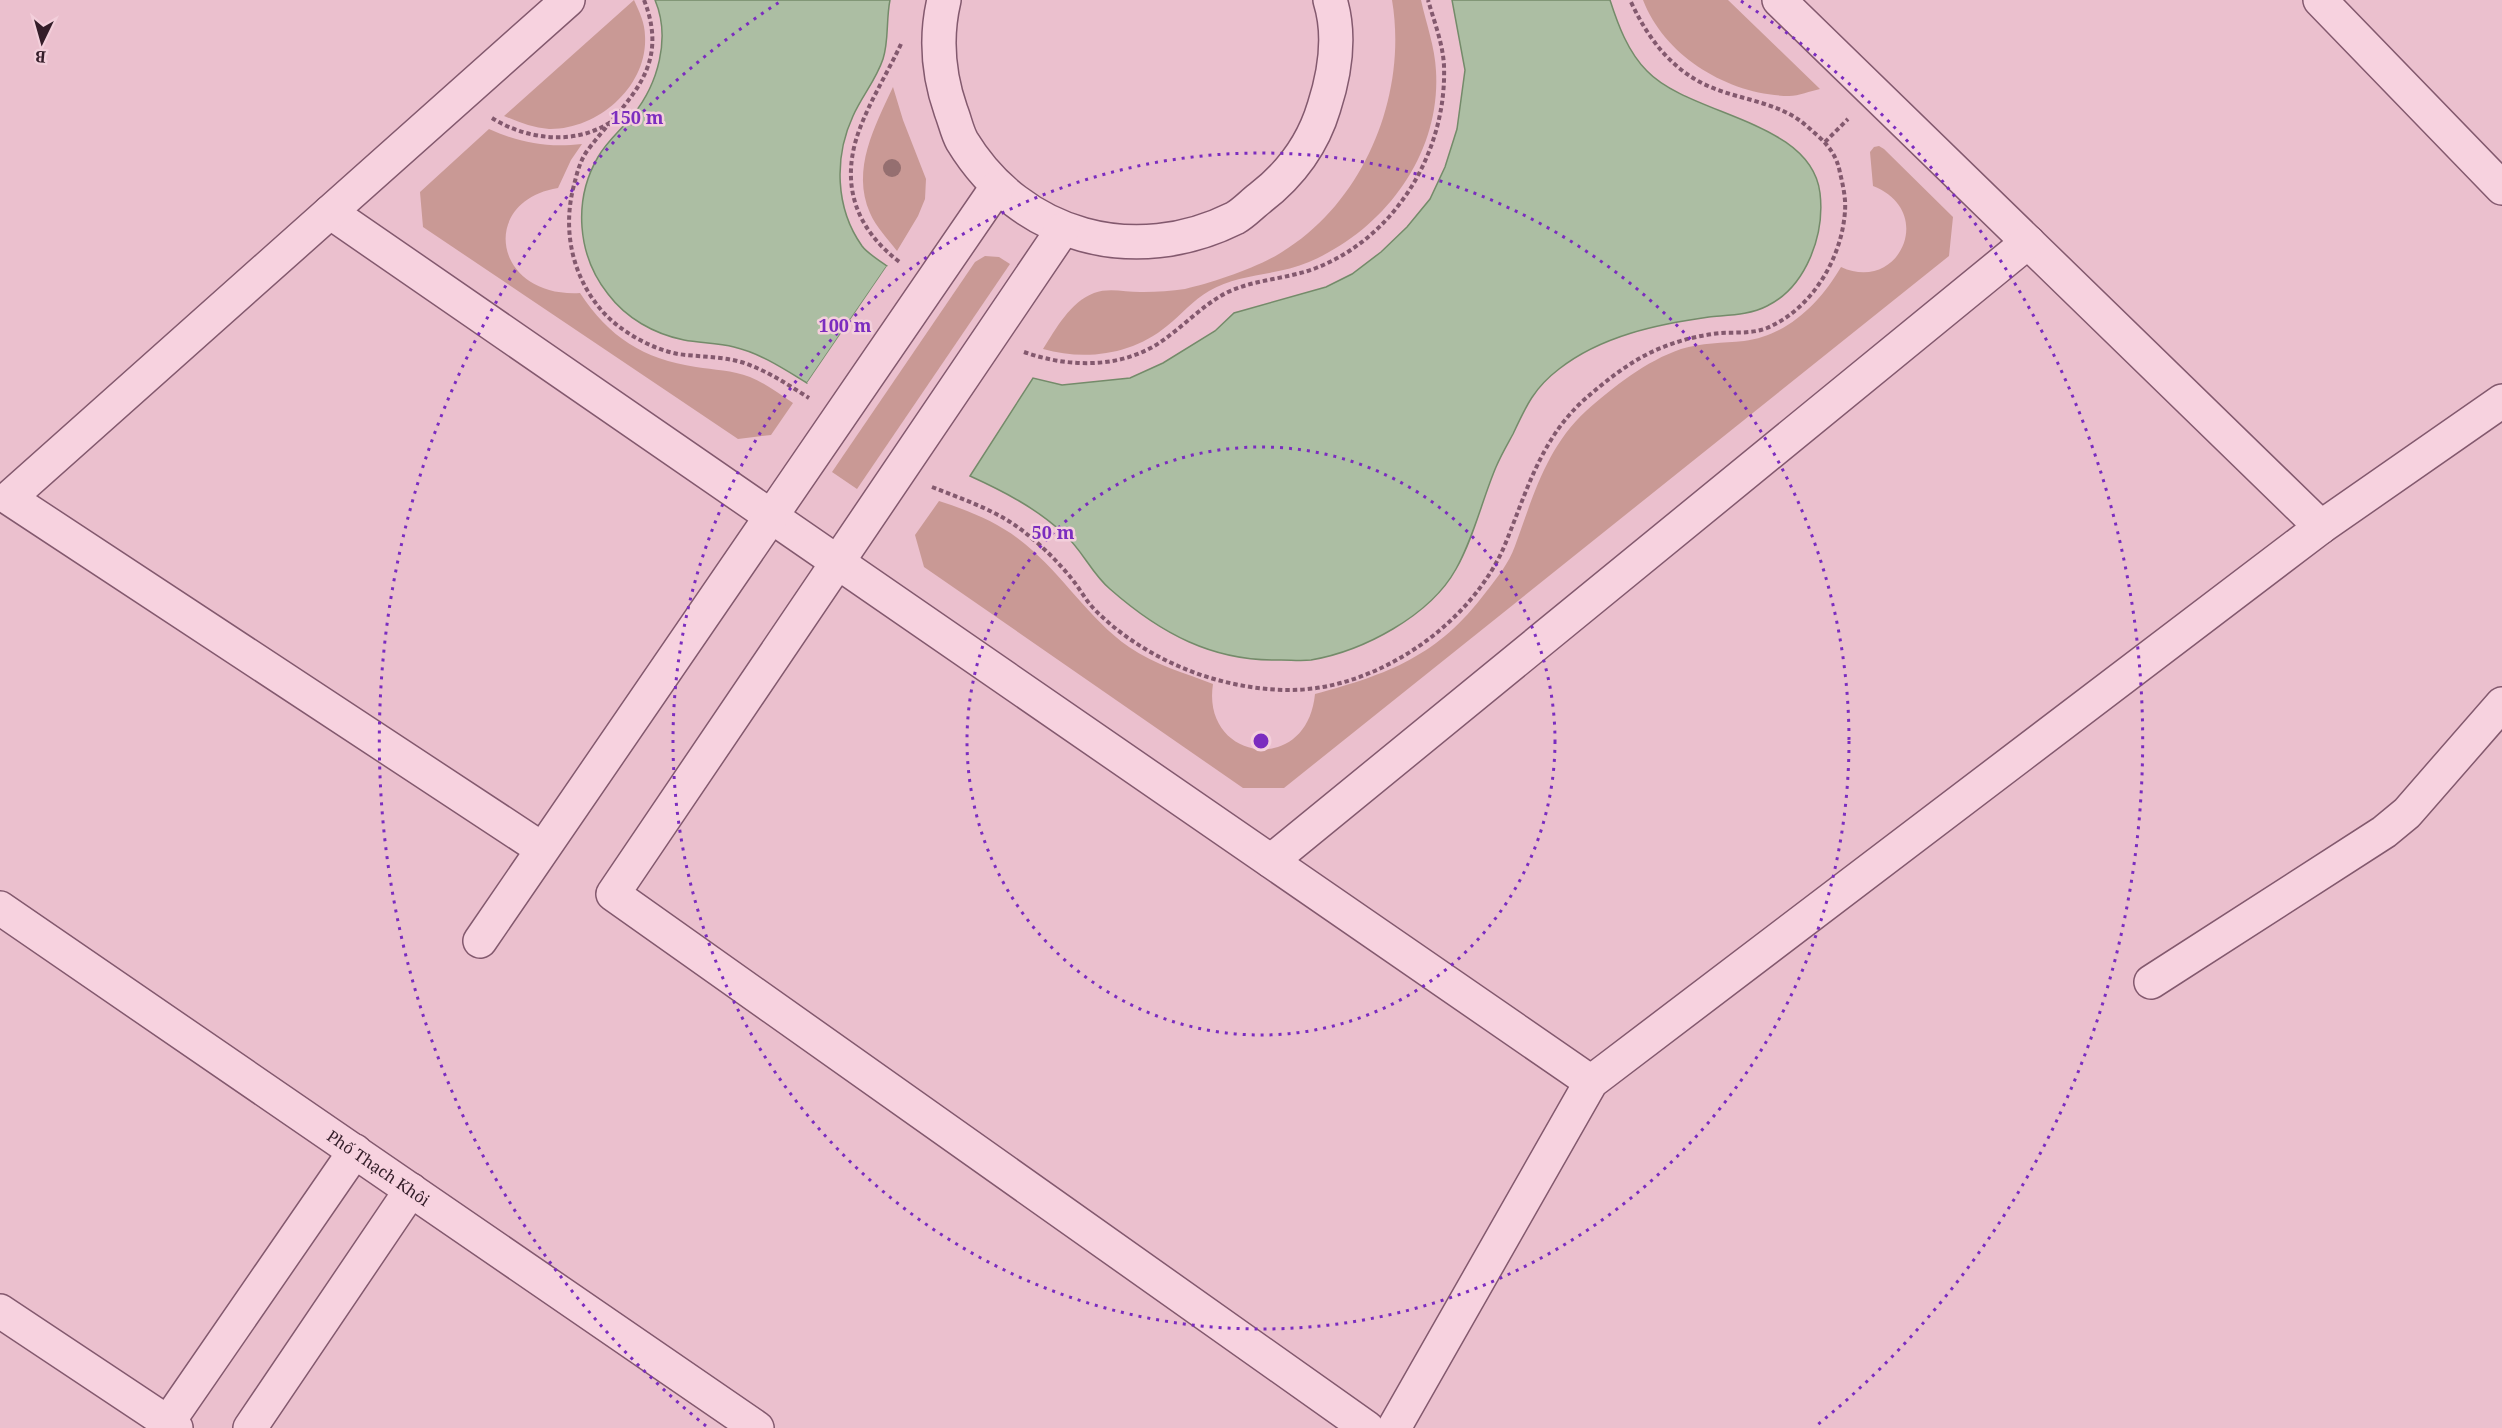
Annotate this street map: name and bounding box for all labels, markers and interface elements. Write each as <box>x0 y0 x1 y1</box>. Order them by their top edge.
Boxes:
north arrow <box>12 12 72 72</box>
text: B <box>34 45 47 68</box>
text: 150 m <box>611 105 664 129</box>
text: 100 m <box>819 313 872 337</box>
text: 50 m <box>1032 520 1075 544</box>
centre of rings <box>1251 731 1271 751</box>
street label: Phố Thạch Khôi <box>323 1125 434 1211</box>

